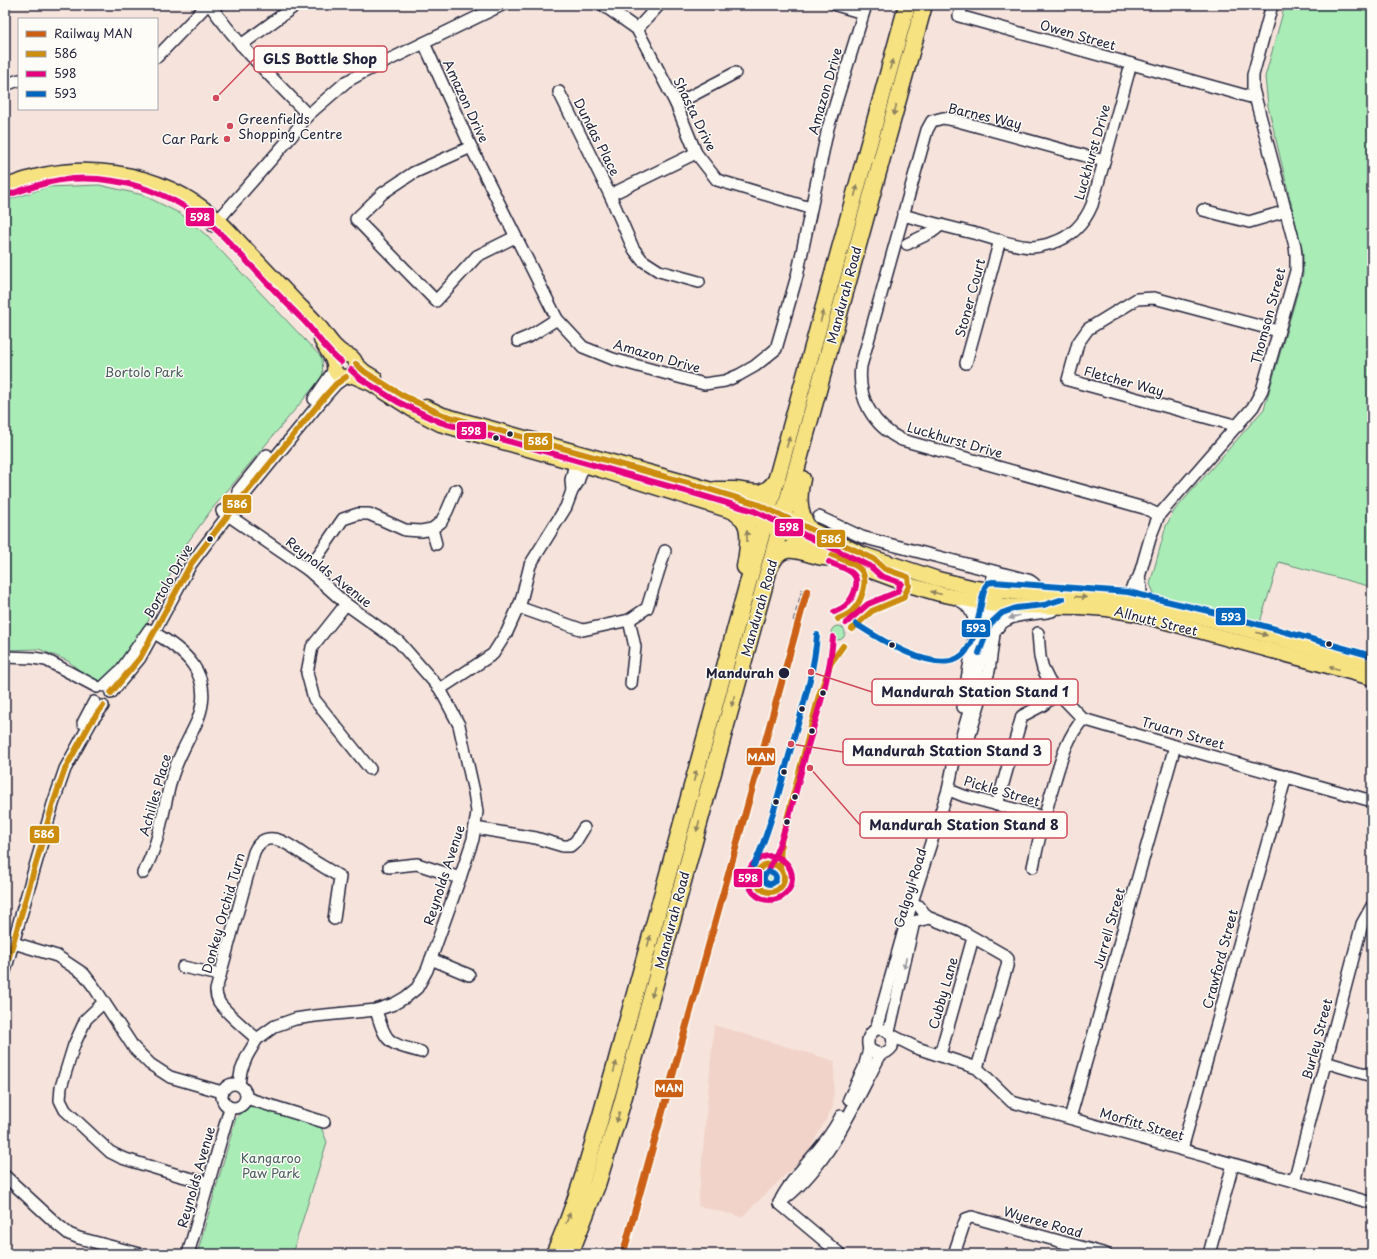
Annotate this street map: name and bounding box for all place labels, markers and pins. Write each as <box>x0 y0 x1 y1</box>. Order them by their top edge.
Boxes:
callout: GLS Bottle Shop <box>254 46 387 72</box>
place label: Greenfields Shopping Centre <box>238 109 342 143</box>
marker: Greenfields Shopping Centre <box>225 121 235 131</box>
place label: Car Park <box>162 129 219 148</box>
marker: Car Park <box>222 134 232 144</box>
unlabelled marker <box>505 429 515 439</box>
unlabelled marker <box>491 433 501 443</box>
unlabelled marker <box>205 534 215 544</box>
unlabelled marker <box>1324 639 1334 649</box>
unlabelled marker <box>887 640 897 650</box>
place label: Mandurah <box>706 663 774 682</box>
marker: Mandurah <box>777 666 791 680</box>
callout: Mandurah Station Stand 1 <box>872 679 1078 705</box>
unlabelled marker <box>818 688 828 698</box>
unlabelled marker <box>797 704 807 714</box>
unlabelled marker <box>807 726 817 736</box>
callout: Mandurah Station Stand 3 <box>843 739 1051 765</box>
unlabelled marker <box>779 767 789 777</box>
unlabelled marker <box>790 792 800 802</box>
unlabelled marker <box>771 797 781 807</box>
callout: Mandurah Station Stand 8 <box>860 812 1067 838</box>
unlabelled marker <box>782 817 792 827</box>

